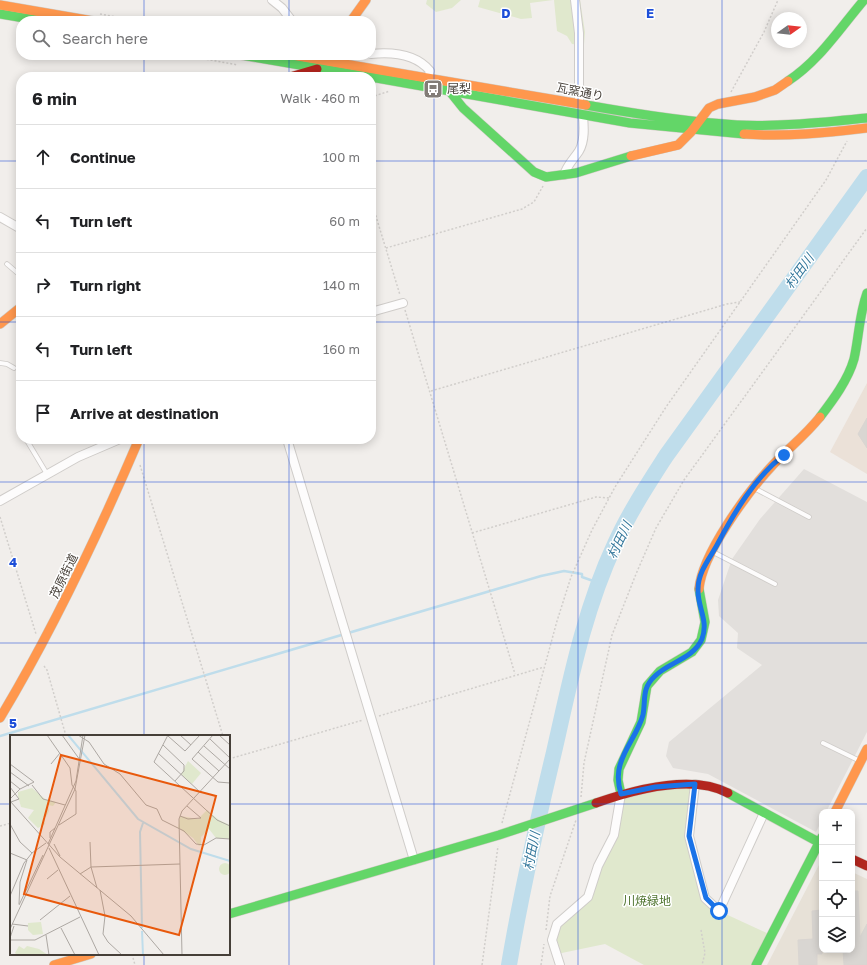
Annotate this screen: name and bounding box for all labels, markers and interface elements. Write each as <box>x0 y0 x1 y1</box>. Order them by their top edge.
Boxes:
text: D <box>501 5 511 21</box>
text: E <box>646 5 654 21</box>
north arrow <box>771 12 807 48</box>
search box <box>16 16 376 60</box>
icon: search <box>30 27 52 49</box>
text: Search here <box>62 29 148 47</box>
bus stop icon: 尾梨 <box>422 78 444 100</box>
street label: 瓦窯通り <box>555 80 605 103</box>
place label: 尾梨 <box>447 81 471 96</box>
text: 6 min <box>32 88 77 109</box>
text: Walk · 460 m <box>280 90 360 106</box>
icon: ahead <box>32 146 54 168</box>
text: Continue <box>70 148 136 166</box>
text: 100 m <box>323 149 360 165</box>
icon: left <box>32 210 54 232</box>
text: Turn left <box>70 212 132 230</box>
text: 60 m <box>329 213 360 229</box>
water label: 村田川 <box>781 249 818 291</box>
icon: right <box>32 274 54 296</box>
text: Turn right <box>70 276 141 294</box>
text: 140 m <box>323 277 360 293</box>
icon: left <box>32 338 54 360</box>
text: Turn left <box>70 340 132 358</box>
text: 160 m <box>323 341 360 357</box>
icon: arrive <box>32 402 54 424</box>
text: Arrive at destination <box>70 404 219 422</box>
route end <box>775 446 793 464</box>
water label: 村田川 <box>603 517 636 561</box>
street label: 茂原街道 <box>46 551 81 601</box>
text: 4 <box>9 554 17 570</box>
text: 5 <box>9 715 17 731</box>
inset map <box>10 735 230 955</box>
map controls <box>819 809 855 953</box>
button: + <box>819 809 855 845</box>
water label: 村田川 <box>519 828 543 872</box>
button: − <box>819 845 855 881</box>
button: locate <box>819 881 855 917</box>
park label: 川焼緑地 <box>623 893 671 908</box>
route start <box>710 902 728 920</box>
button: layers <box>819 917 855 953</box>

